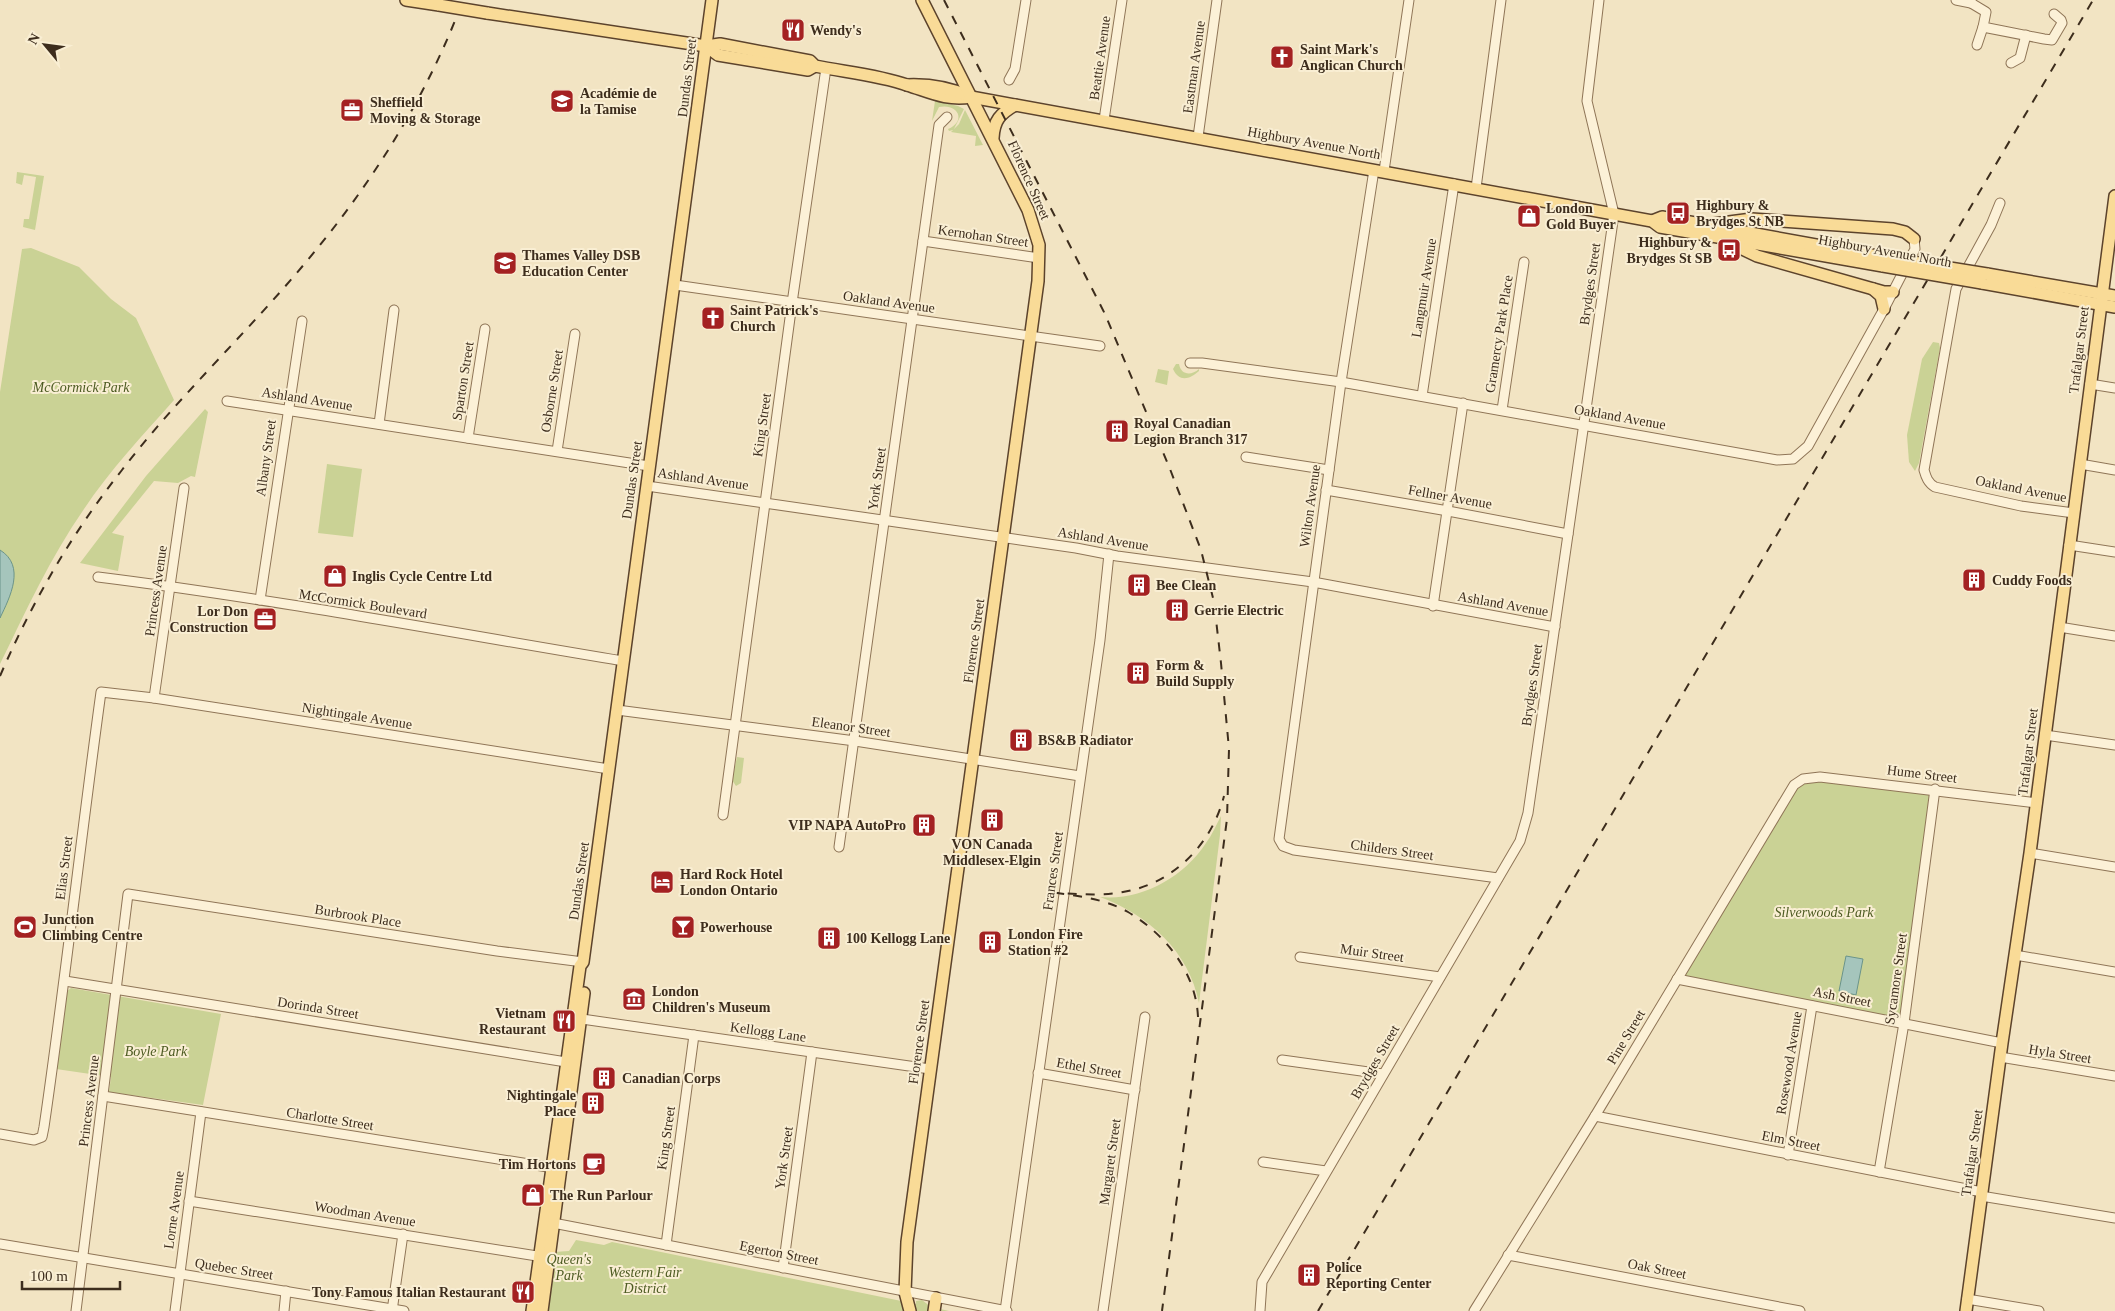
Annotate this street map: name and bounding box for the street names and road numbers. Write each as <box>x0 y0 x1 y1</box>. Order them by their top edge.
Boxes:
street label: Beattie Avenue <box>1087 15 1113 101</box>
street label: Eastman Avenue <box>1180 20 1208 114</box>
street label: Dundas Street <box>675 38 699 118</box>
street label: Highbury Avenue North <box>1246 124 1382 162</box>
street label: Florence Street <box>1005 138 1053 222</box>
street label: Kernohan Street <box>937 222 1029 250</box>
street label: Highbury Avenue North <box>1817 232 1953 270</box>
street label: Langmuir Avenue <box>1409 237 1439 339</box>
street label: Brydges Street <box>1577 242 1603 326</box>
street label: Gramercy Park Place <box>1482 274 1516 394</box>
street label: Oakland Avenue <box>842 288 936 316</box>
street label: Trafalgar Street <box>2066 305 2092 394</box>
street label: Sparton Street <box>449 340 477 422</box>
street label: Osborne Street <box>538 348 566 433</box>
street label: Ashland Avenue <box>260 384 354 414</box>
street label: King Street <box>750 392 774 458</box>
street label: Oakland Avenue <box>1573 402 1667 432</box>
street label: Albany Street <box>253 419 279 497</box>
street label: Dundas Street <box>619 440 645 520</box>
street label: York Street <box>865 446 889 512</box>
street label: Wilton Avenue <box>1297 464 1323 548</box>
street label: Ashland Avenue <box>656 465 750 493</box>
street label: Oakland Avenue <box>1974 473 2068 505</box>
street label: Fellner Avenue <box>1407 482 1493 512</box>
street label: Ashland Avenue <box>1056 524 1150 554</box>
street label: Princess Avenue <box>142 544 170 638</box>
street label: McCormick Boulevard <box>298 586 428 622</box>
street label: Ashland Avenue <box>1456 589 1550 619</box>
street label: Florence Street <box>961 598 987 684</box>
street label: Brydges Street <box>1519 643 1545 727</box>
street label: Nightingale Avenue <box>301 700 413 732</box>
street label: Trafalgar Street <box>2015 707 2041 796</box>
street label: Eleanor Street <box>811 714 892 740</box>
street label: Hume Street <box>1886 762 1958 786</box>
street label: Frances Street <box>1040 830 1066 912</box>
street label: Elias Street <box>53 835 75 901</box>
street label: Childers Street <box>1350 837 1435 863</box>
street label: Dundas Street <box>566 841 592 921</box>
street label: Burbrook Place <box>314 902 402 930</box>
street label: Sycamore Street <box>1882 932 1910 1026</box>
street label: Muir Street <box>1339 941 1405 965</box>
street label: Ash Street <box>1812 984 1872 1010</box>
street label: Dorinda Street <box>276 994 360 1022</box>
street label: Florence Street <box>906 999 932 1085</box>
street label: Pine Street <box>1604 1007 1648 1067</box>
street label: Rosewood Avenue <box>1773 1010 1805 1116</box>
street label: Kellogg Lane <box>729 1019 807 1045</box>
street label: Brydges Street <box>1348 1022 1402 1102</box>
street label: Hyla Street <box>2028 1042 2093 1066</box>
street label: Princess Avenue <box>76 1054 102 1148</box>
street label: Ethel Street <box>1055 1055 1123 1081</box>
street label: Charlotte Street <box>285 1105 375 1133</box>
street label: King Street <box>654 1105 678 1171</box>
street label: Trafalgar Street <box>1958 1108 1986 1197</box>
street label: Margaret Street <box>1097 1118 1124 1206</box>
street label: York Street <box>772 1125 796 1191</box>
street label: Elm Street <box>1760 1128 1822 1154</box>
street label: Lorne Avenue <box>161 1170 187 1250</box>
street label: Woodman Avenue <box>313 1199 417 1229</box>
street label: Egerton Street <box>738 1238 820 1268</box>
street label: Quebec Street <box>194 1255 274 1283</box>
street label: Oak Street <box>1626 1256 1688 1282</box>

